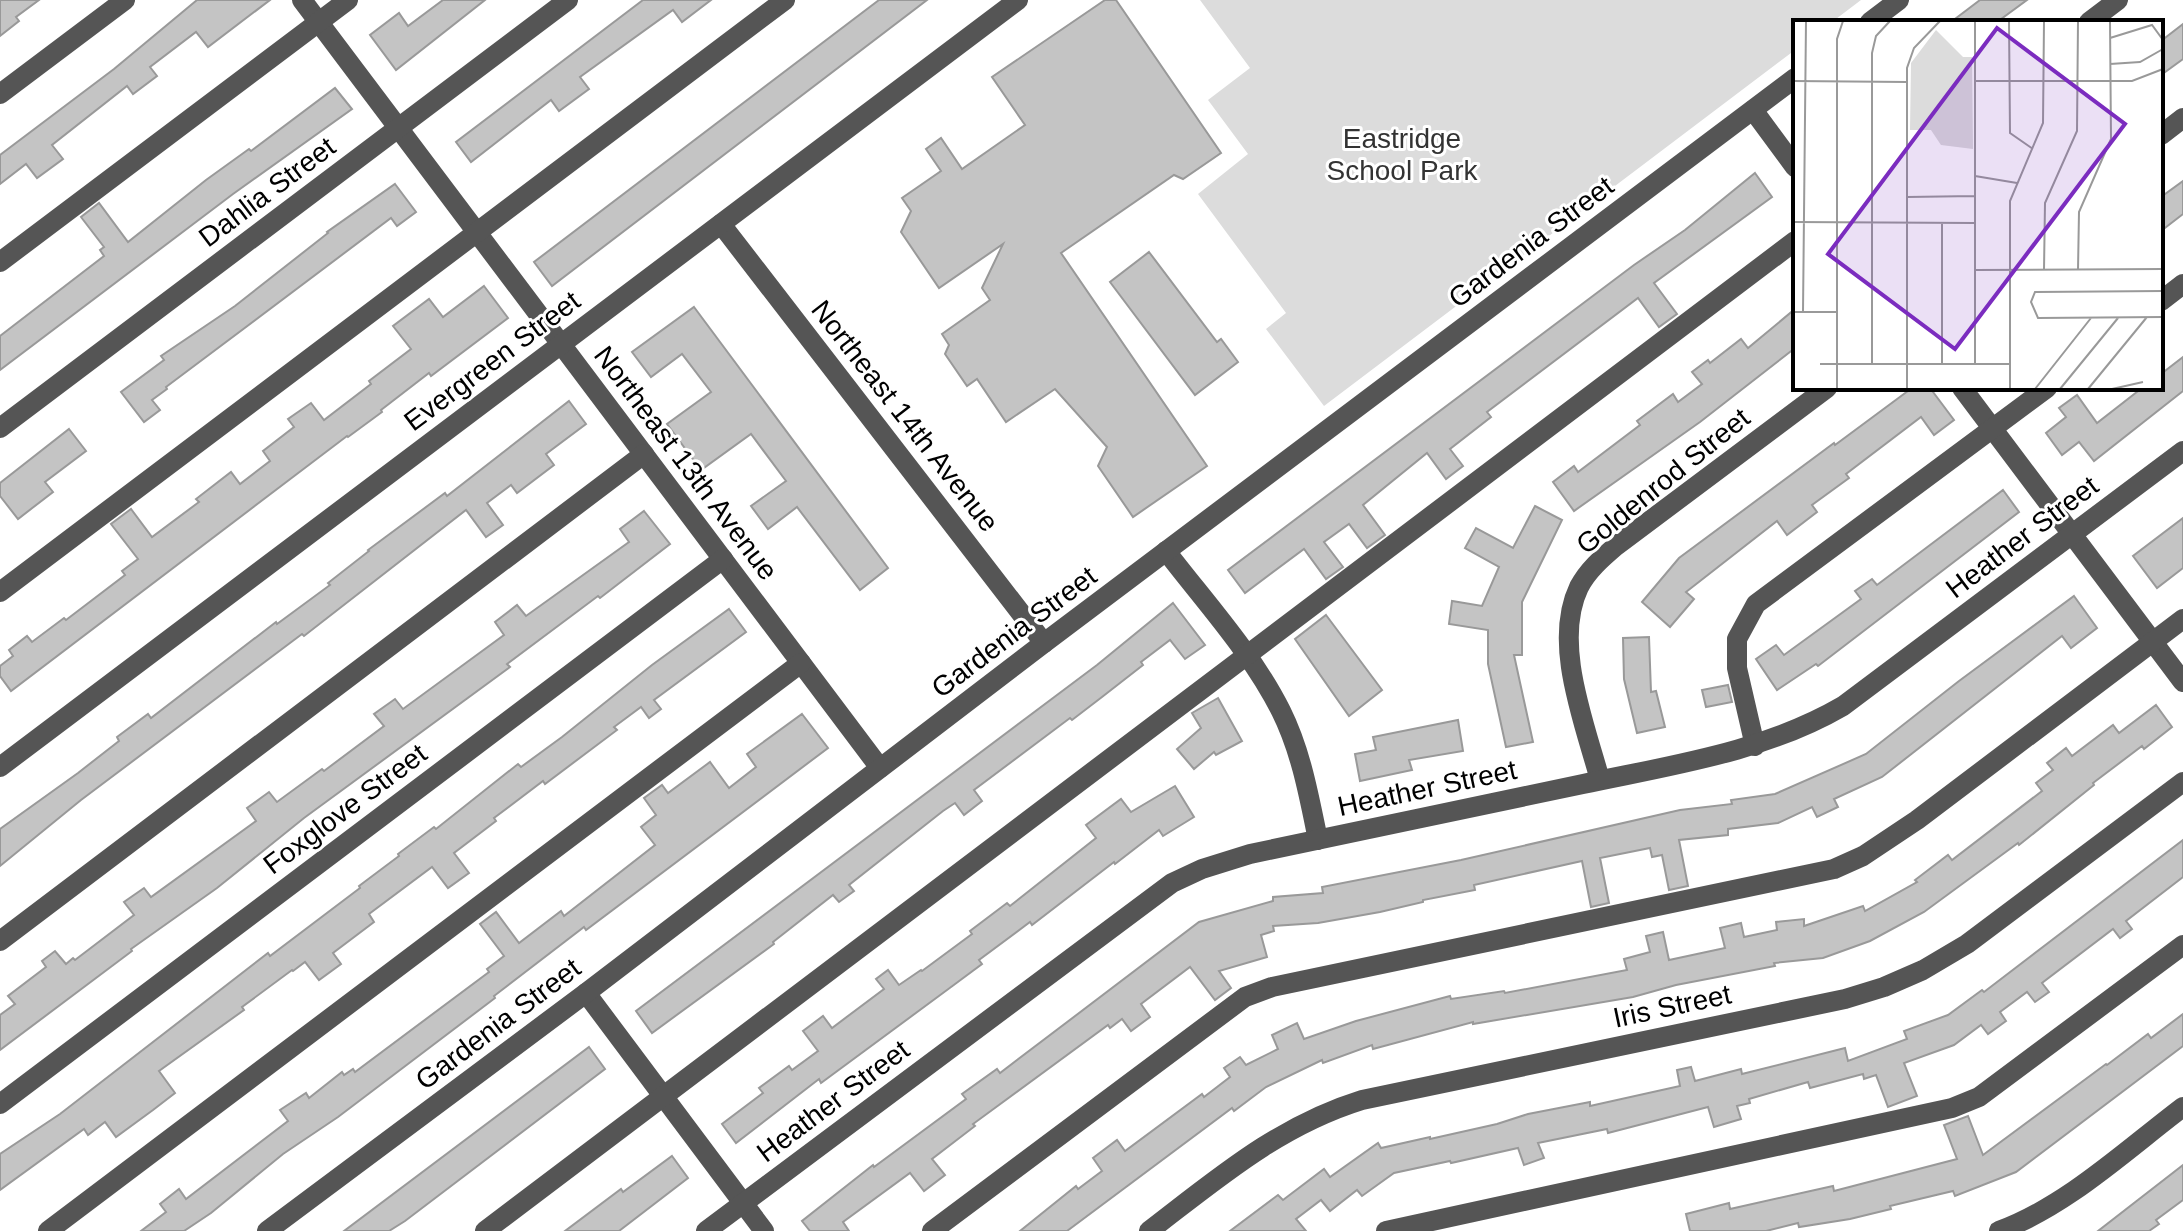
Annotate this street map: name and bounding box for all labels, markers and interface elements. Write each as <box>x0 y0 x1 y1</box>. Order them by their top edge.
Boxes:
inset map <box>1793 20 2163 390</box>
park label: Eastridge School Park <box>1327 123 1478 186</box>
street label: Dahlia Street <box>193 131 341 253</box>
street label: Gardenia Street <box>1443 170 1619 314</box>
street label: Evergreen Street <box>398 285 586 437</box>
street label: Northeast 14th Avenue <box>805 294 1005 538</box>
street label: Northeast 13th Avenue <box>588 340 784 586</box>
street label: Goldenrod Street <box>1570 402 1756 560</box>
street label: Heather Street <box>1940 470 2104 604</box>
street label: Gardenia Street <box>926 560 1102 704</box>
street label: Foxglove Street <box>257 737 433 880</box>
street label: Heather Street <box>1335 754 1519 822</box>
street label: Gardenia Street <box>410 952 586 1096</box>
street label: Iris Street <box>1610 978 1734 1034</box>
street label: Heather Street <box>751 1034 915 1168</box>

